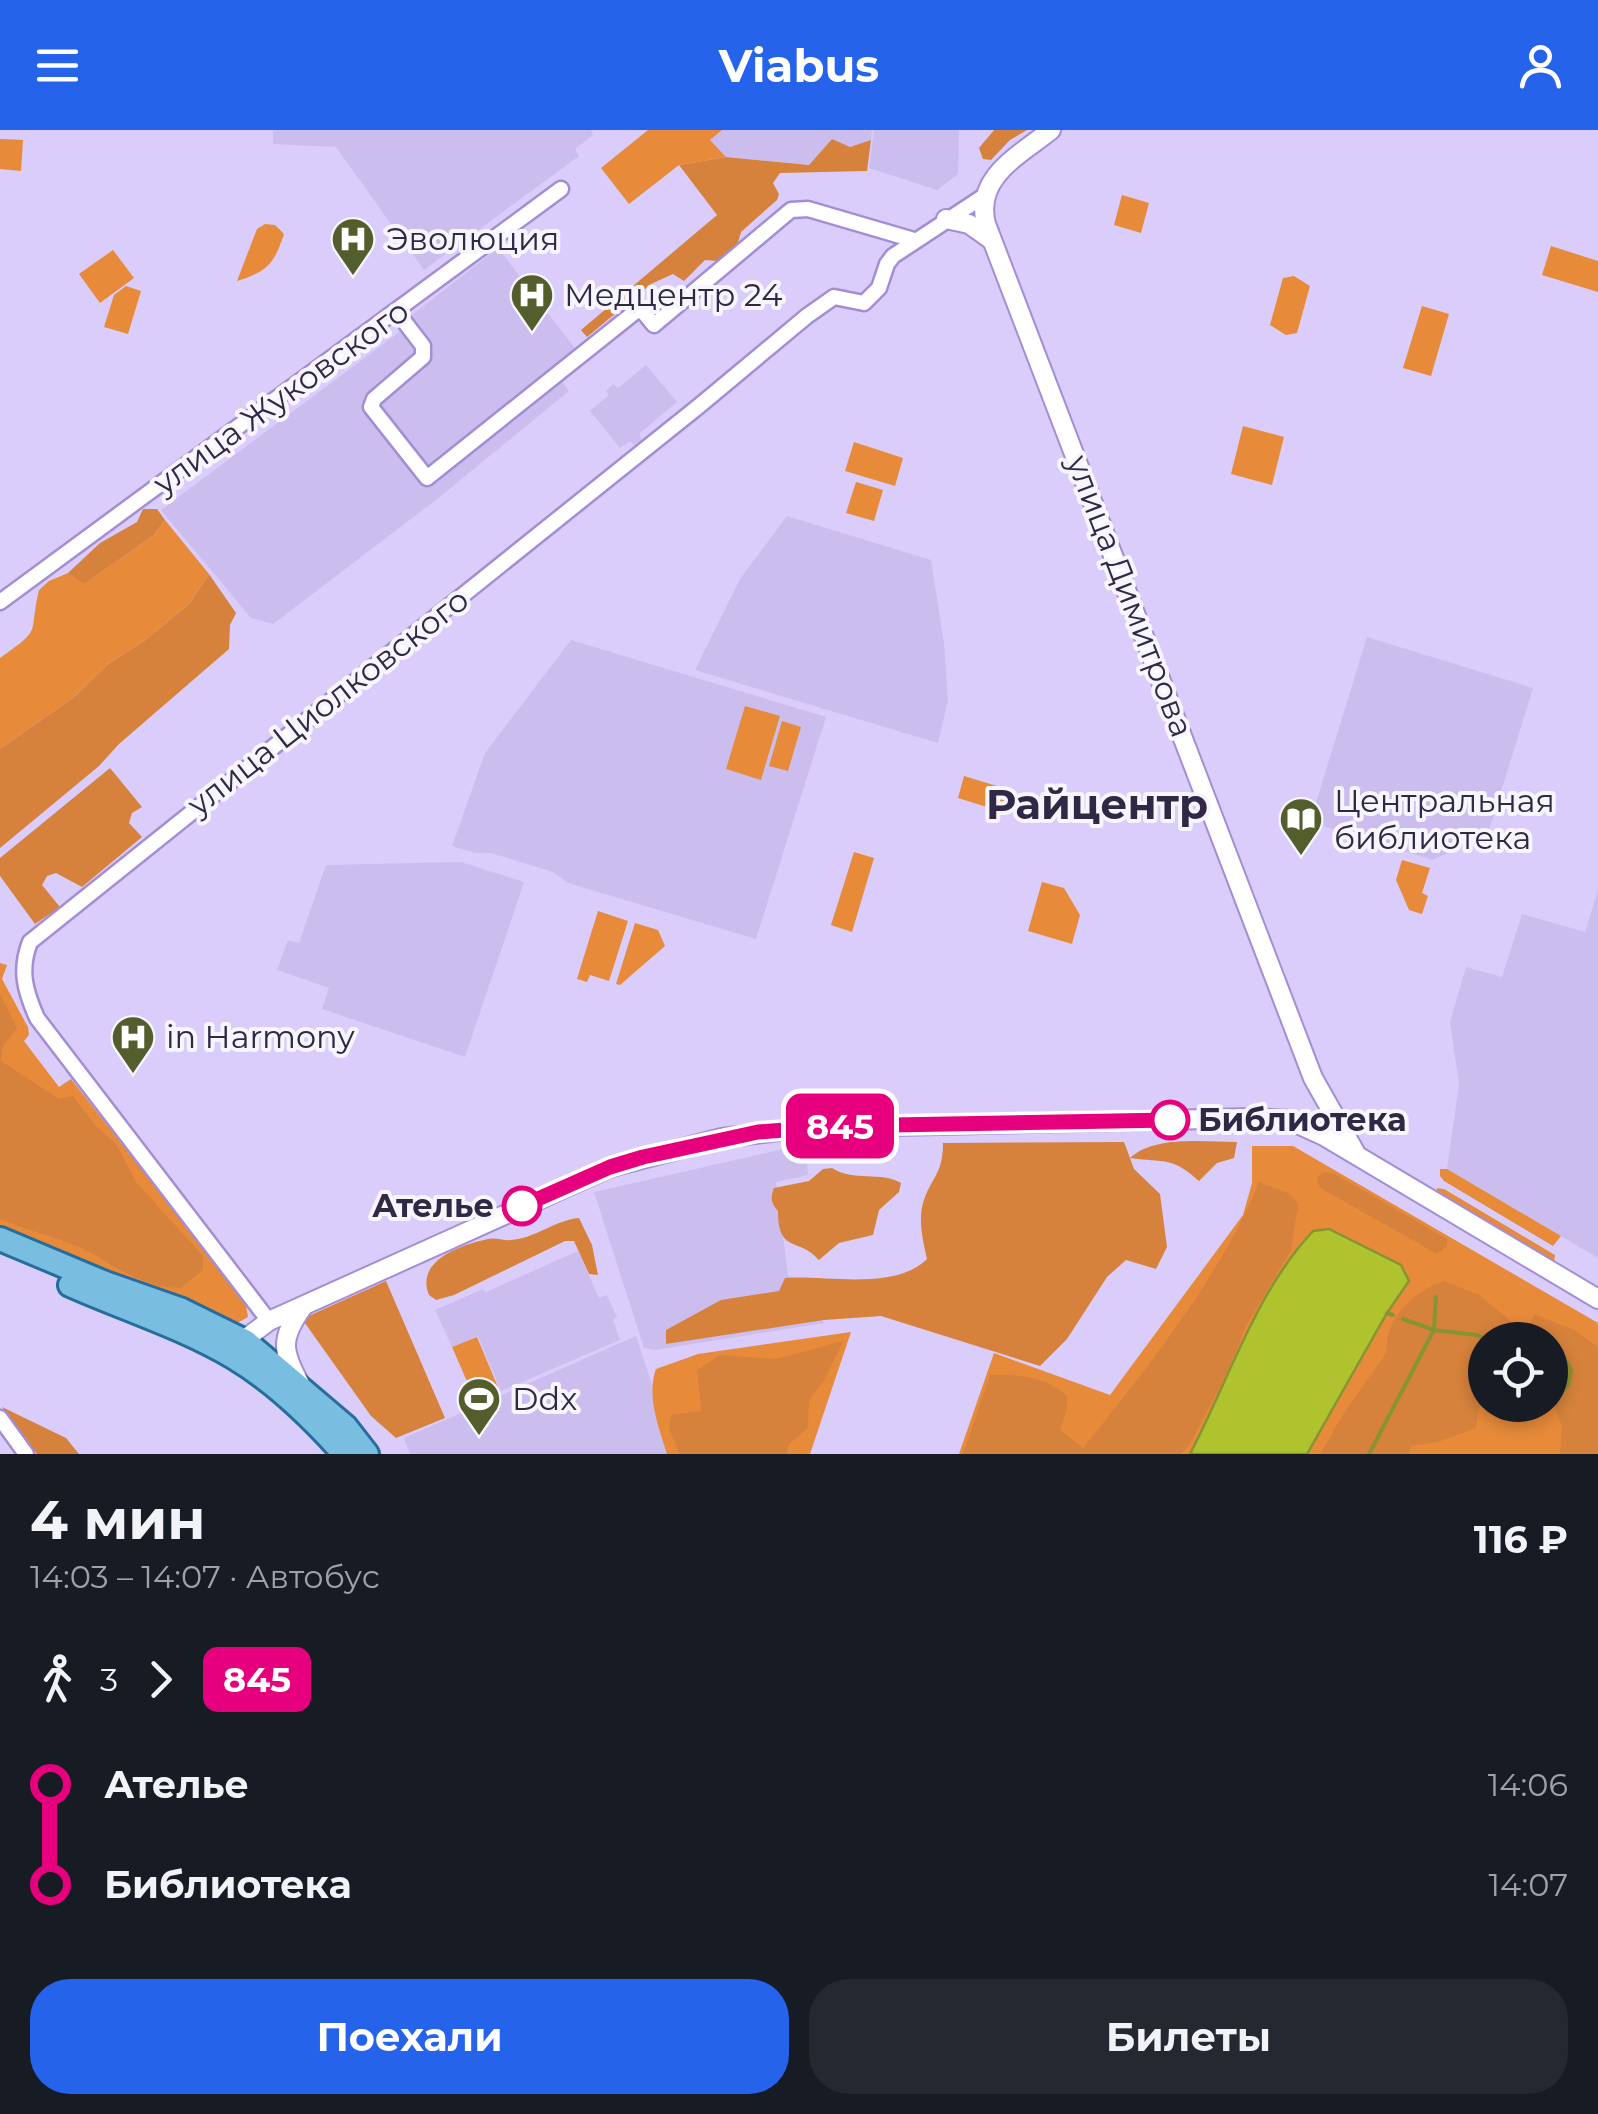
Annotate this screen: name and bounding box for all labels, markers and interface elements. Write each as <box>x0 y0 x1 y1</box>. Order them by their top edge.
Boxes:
icon: menu <box>30 38 85 93</box>
text: Viabus <box>719 38 879 93</box>
icon: person <box>1513 38 1568 93</box>
hospital icon: Эволюция <box>330 216 376 277</box>
place label: Эволюция <box>386 219 560 258</box>
hospital icon: Медцентр 24 <box>509 272 555 333</box>
place label: Медцентр 24 <box>564 275 782 314</box>
street label: улица Жуковского <box>144 291 416 503</box>
street label: улица Димитрова <box>1058 449 1202 742</box>
street label: улица Циолковского <box>178 580 476 824</box>
district label: Райцентр <box>986 778 1208 830</box>
place label: Центральная библиотека <box>1334 781 1555 857</box>
library icon: Центральная библиотека <box>1278 796 1324 857</box>
hospital icon: in Harmony <box>110 1014 156 1075</box>
place label: in Harmony <box>166 1017 355 1056</box>
line badge: 845 <box>782 1094 898 1158</box>
place label: Библиотека <box>1198 1100 1407 1139</box>
marker: Библиотека <box>1151 1101 1189 1139</box>
text: 845 <box>806 1105 874 1148</box>
place label: Ателье <box>372 1186 494 1225</box>
marker: Ателье <box>503 1187 541 1225</box>
map controls <box>1468 1322 1568 1422</box>
button: locate <box>1468 1322 1568 1422</box>
sports icon: Ddx <box>456 1376 502 1437</box>
place label: Ddx <box>512 1379 577 1418</box>
text: 4 мин <box>30 1486 206 1553</box>
text: 116 ₽ <box>1474 1516 1568 1563</box>
text: 14:03 – 14:07 · Автобус <box>30 1557 380 1596</box>
icon: walk <box>30 1652 85 1707</box>
icon: forward <box>133 1652 188 1707</box>
text: 845 <box>223 1658 291 1701</box>
text: 3 <box>100 1660 118 1699</box>
text: Ателье <box>104 1761 249 1808</box>
text: 14:06 <box>1488 1765 1568 1804</box>
text: Библиотека <box>104 1861 352 1908</box>
text: 14:07 <box>1489 1865 1568 1904</box>
button: Поехали <box>30 1979 789 2094</box>
button: Билеты <box>809 1979 1568 2094</box>

